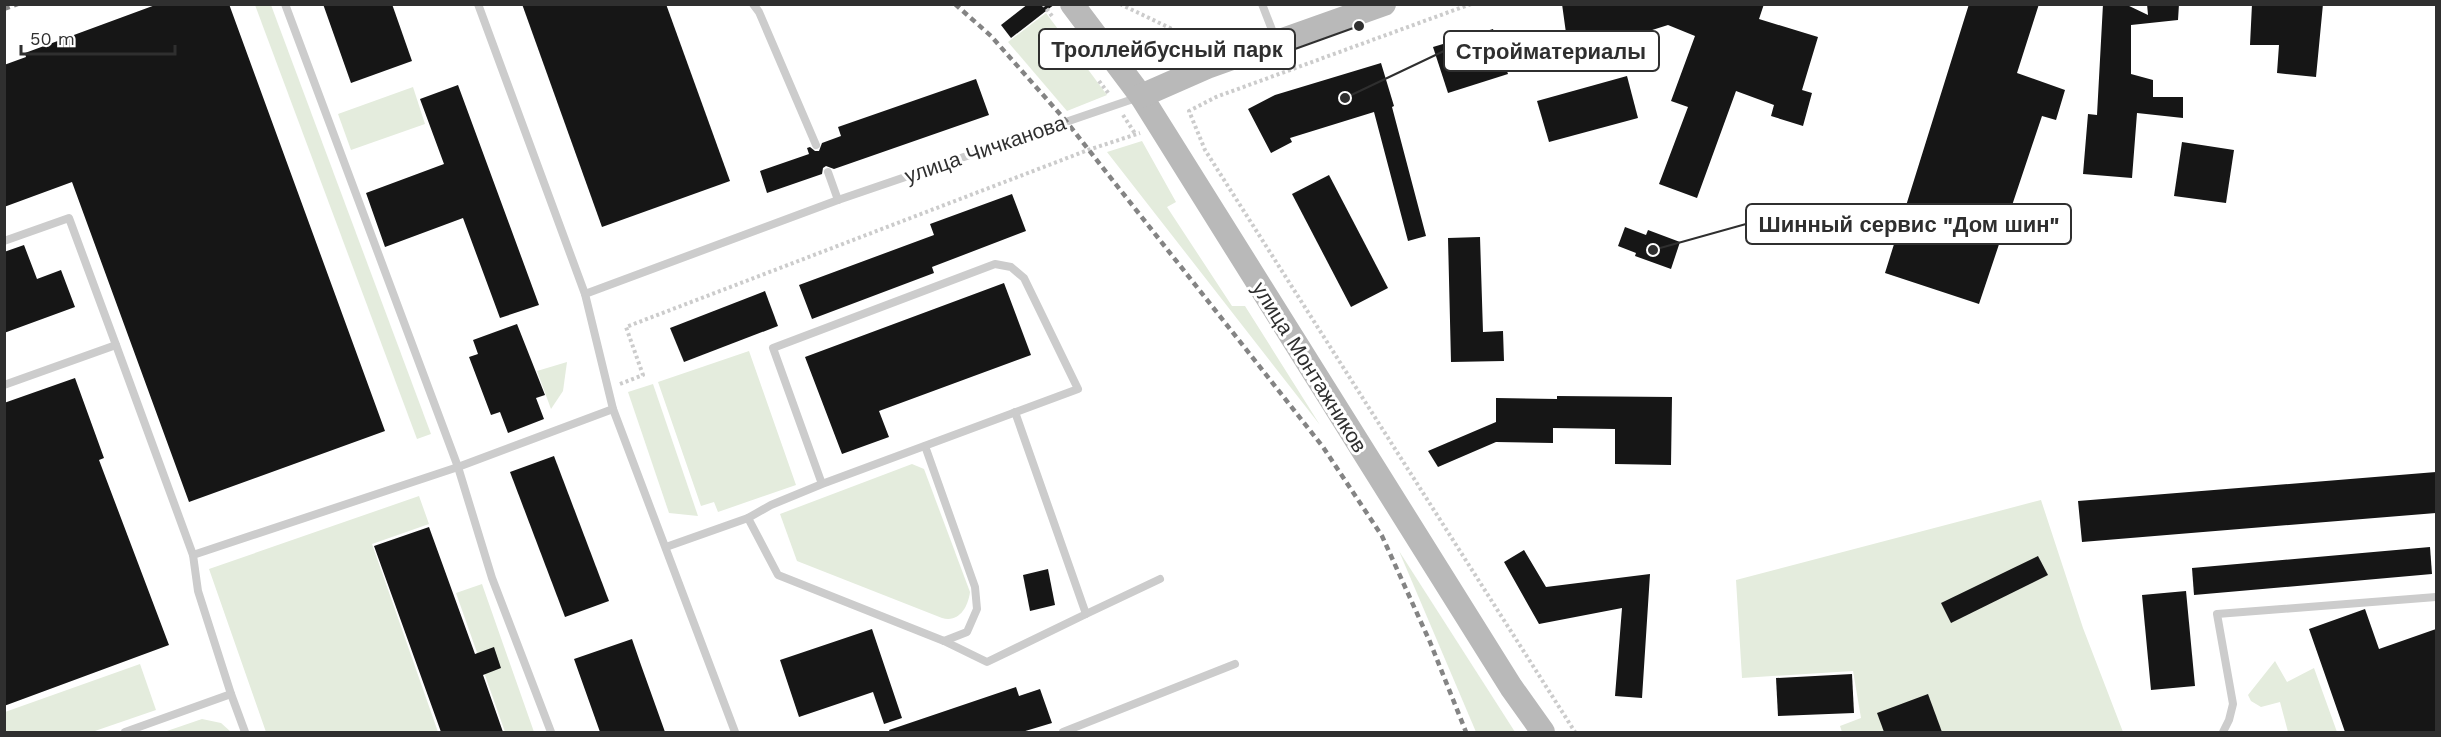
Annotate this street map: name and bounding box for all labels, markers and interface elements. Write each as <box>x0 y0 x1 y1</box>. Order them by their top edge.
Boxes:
scale bar <box>21 18 176 56</box>
text: 50 m <box>30 28 75 49</box>
callout: Троллейбусный парк <box>1039 29 1295 69</box>
callout: Стройматериалы <box>1444 31 1659 71</box>
text: Троллейбусный парк <box>1051 37 1284 62</box>
text: Стройматериалы <box>1456 39 1646 64</box>
street label: улица Чичканова <box>901 110 1069 188</box>
callout: Шинный сервис "Дом шин" <box>1746 204 2071 244</box>
text: Шинный сервис "Дом шин" <box>1759 212 2059 237</box>
street label: улица Монтажников <box>1247 277 1373 457</box>

